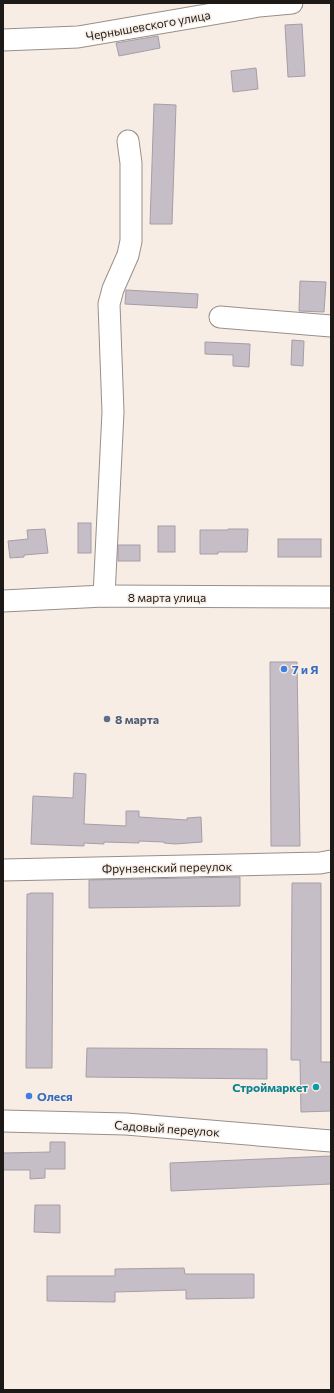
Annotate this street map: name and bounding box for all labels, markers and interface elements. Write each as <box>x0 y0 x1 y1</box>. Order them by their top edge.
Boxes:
street label: Чернышевского улица <box>85 7 211 43</box>
street label: 8 марта улица <box>128 590 206 604</box>
place label: 7 и Я <box>292 662 318 676</box>
marker: 7 и Я <box>279 664 289 674</box>
place label: 8 марта <box>115 712 159 726</box>
marker: 8 марта <box>102 714 112 724</box>
street label: Фрунзенский переулок <box>102 859 233 875</box>
place label: Строймаркет <box>232 1080 308 1094</box>
marker: Строймаркет <box>311 1082 321 1092</box>
place label: Олеся <box>37 1089 73 1103</box>
marker: Олеся <box>24 1091 34 1101</box>
street label: Садовый переулок <box>114 1117 221 1139</box>

